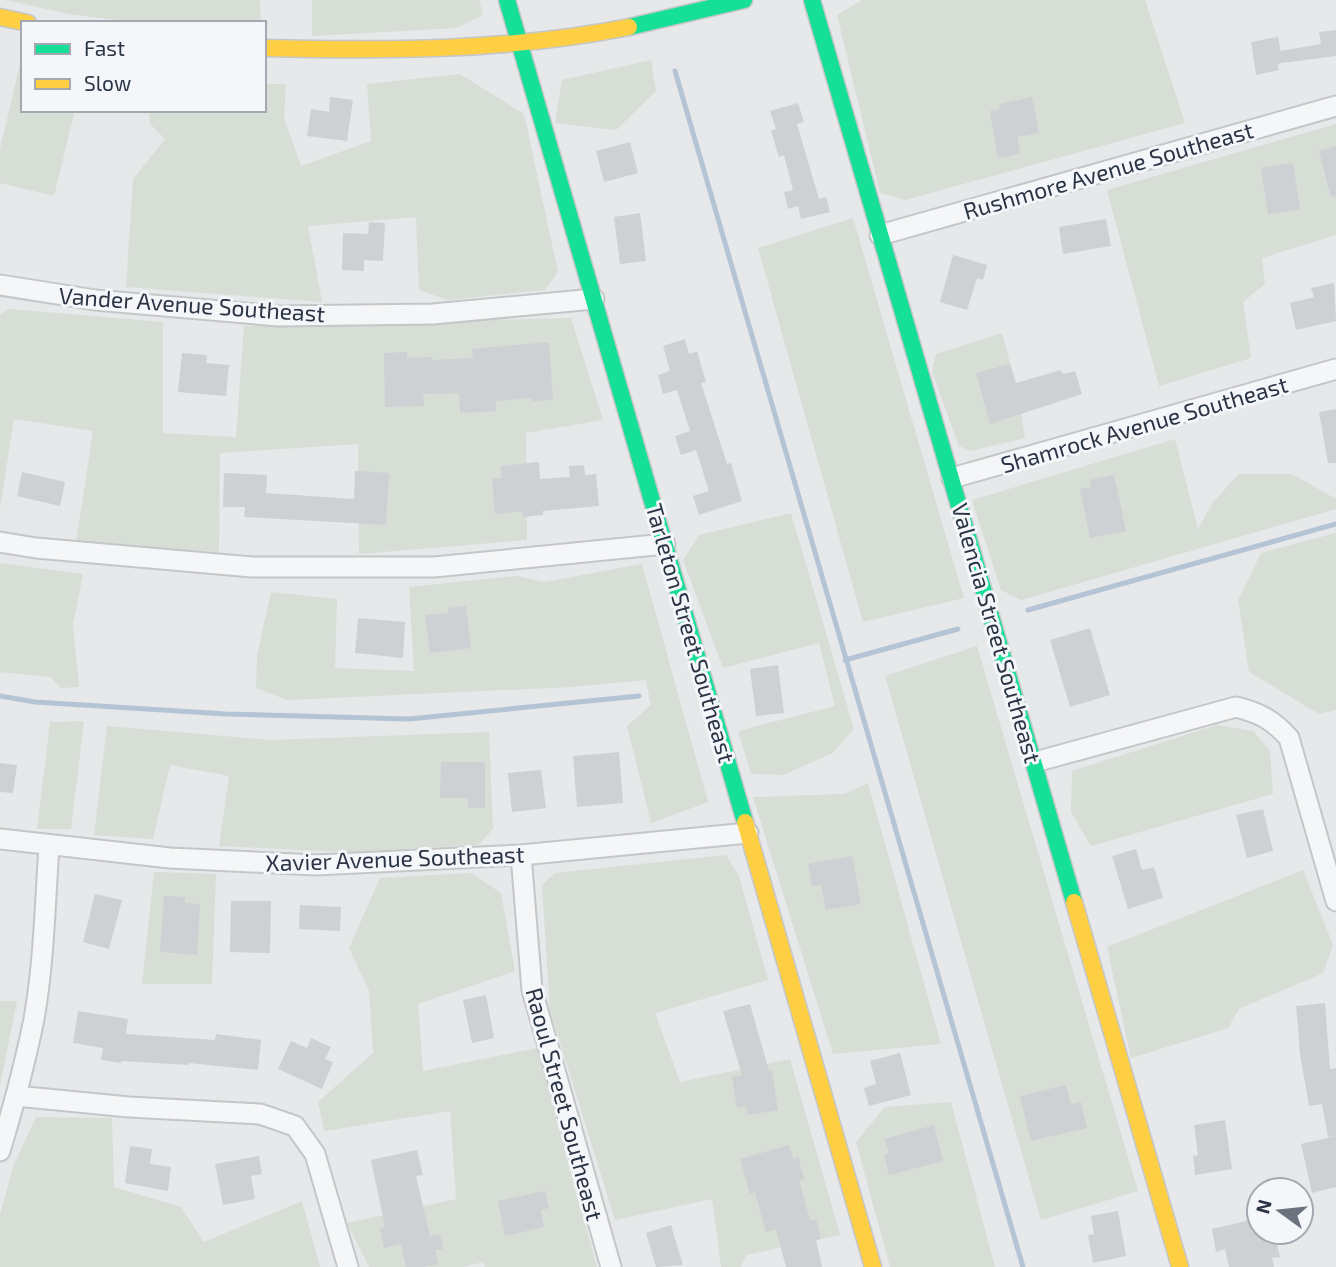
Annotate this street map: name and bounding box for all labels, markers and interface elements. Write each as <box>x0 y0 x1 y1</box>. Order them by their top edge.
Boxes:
legend <box>21 21 266 112</box>
text: Fast <box>84 35 125 60</box>
text: Slow <box>84 70 131 95</box>
street label: Rushmore Avenue Southeast <box>960 115 1256 225</box>
street label: Vander Avenue Southeast <box>58 281 326 327</box>
street label: Shamrock Avenue Southeast <box>997 370 1291 478</box>
street label: Tarleton Street Southeast <box>641 500 741 766</box>
street label: Valencia Street Southeast <box>946 500 1048 766</box>
street label: Xavier Avenue Southeast <box>265 839 525 877</box>
street label: Raoul Street Southeast <box>520 984 610 1224</box>
north arrow <box>1245 1176 1315 1246</box>
text: N <box>1250 1197 1276 1216</box>

